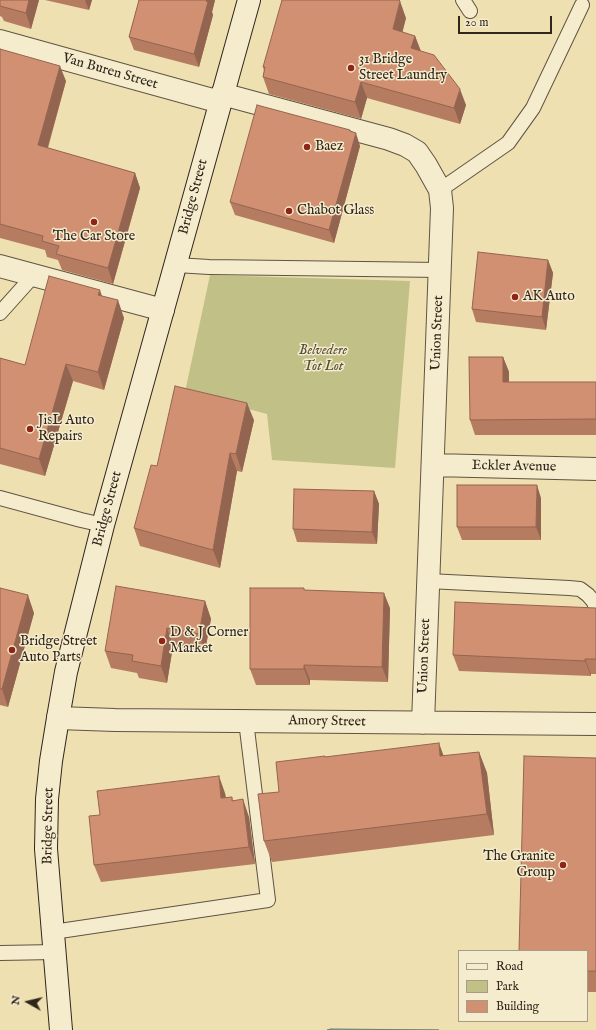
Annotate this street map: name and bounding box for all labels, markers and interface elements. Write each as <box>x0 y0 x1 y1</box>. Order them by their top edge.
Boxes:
scale bar <box>460 8 554 34</box>
text: 20 m <box>465 15 488 30</box>
street label: Van Buren Street <box>60 50 160 94</box>
place label: 31 Bridge Street Laundry <box>359 52 447 84</box>
marker: 31 Bridge Street Laundry <box>346 63 356 73</box>
place label: Baez <box>315 139 343 155</box>
marker: Baez <box>302 142 312 152</box>
street label: Bridge Street <box>176 157 212 237</box>
place label: Chabot Glass <box>297 203 374 219</box>
marker: Chabot Glass <box>284 206 294 216</box>
marker: The Car Store <box>89 217 99 227</box>
place label: The Car Store <box>53 229 135 245</box>
place label: AK Auto <box>523 289 575 305</box>
marker: AK Auto <box>510 292 520 302</box>
street label: Union Street <box>428 295 448 371</box>
park label: Belvedere Tot Lot <box>299 343 347 376</box>
place label: JisL Auto Repairs <box>38 413 94 446</box>
marker: JisL Auto Repairs <box>25 424 35 434</box>
street label: Eckler Avenue <box>472 458 556 476</box>
street label: Bridge Street <box>90 469 126 549</box>
street label: Union Street <box>415 618 435 694</box>
place label: D & J Corner Market <box>170 625 248 658</box>
place label: Bridge Street Auto Parts <box>20 634 97 666</box>
marker: D & J Corner Market <box>157 636 167 646</box>
marker: Bridge Street Auto Parts <box>7 645 17 655</box>
street label: Amory Street <box>288 713 366 731</box>
street label: Bridge Street <box>40 787 58 865</box>
place label: The Granite Group <box>483 849 555 882</box>
marker: The Granite Group <box>558 860 568 870</box>
legend <box>458 950 588 1022</box>
text: Road <box>496 959 523 974</box>
text: Park <box>496 979 519 994</box>
north arrow <box>8 982 48 1022</box>
text: N <box>9 995 24 1006</box>
text: Building <box>496 999 539 1014</box>

